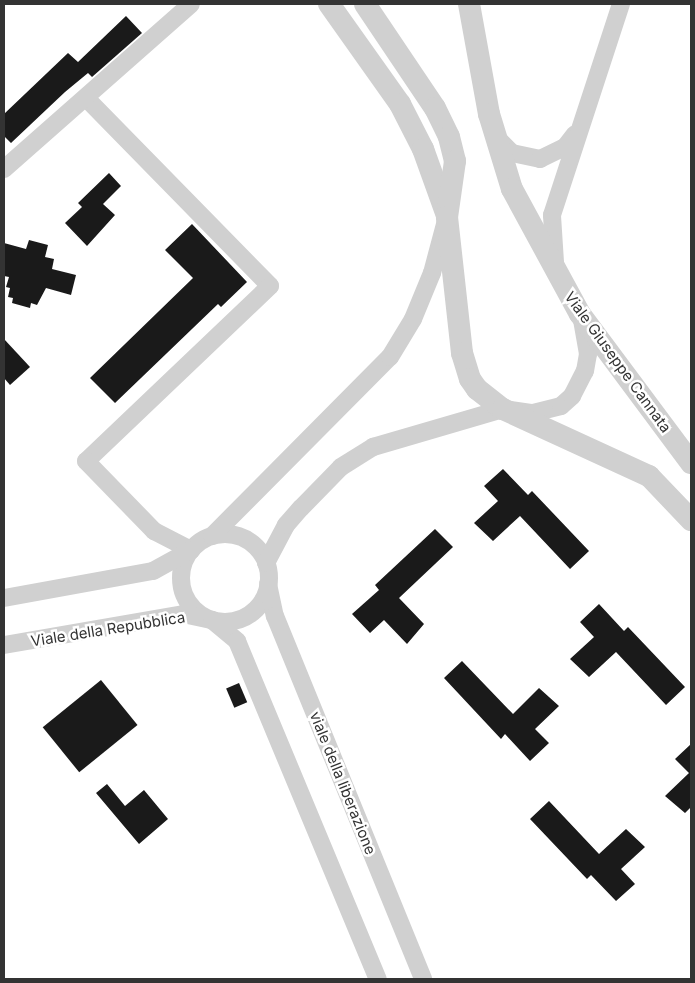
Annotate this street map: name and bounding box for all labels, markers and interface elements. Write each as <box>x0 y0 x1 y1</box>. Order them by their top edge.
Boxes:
street label: Viale Giuseppe Cannata <box>561 288 675 436</box>
street label: Viale della Repubblica <box>30 608 186 650</box>
street label: viale della liberazione <box>306 709 380 857</box>

